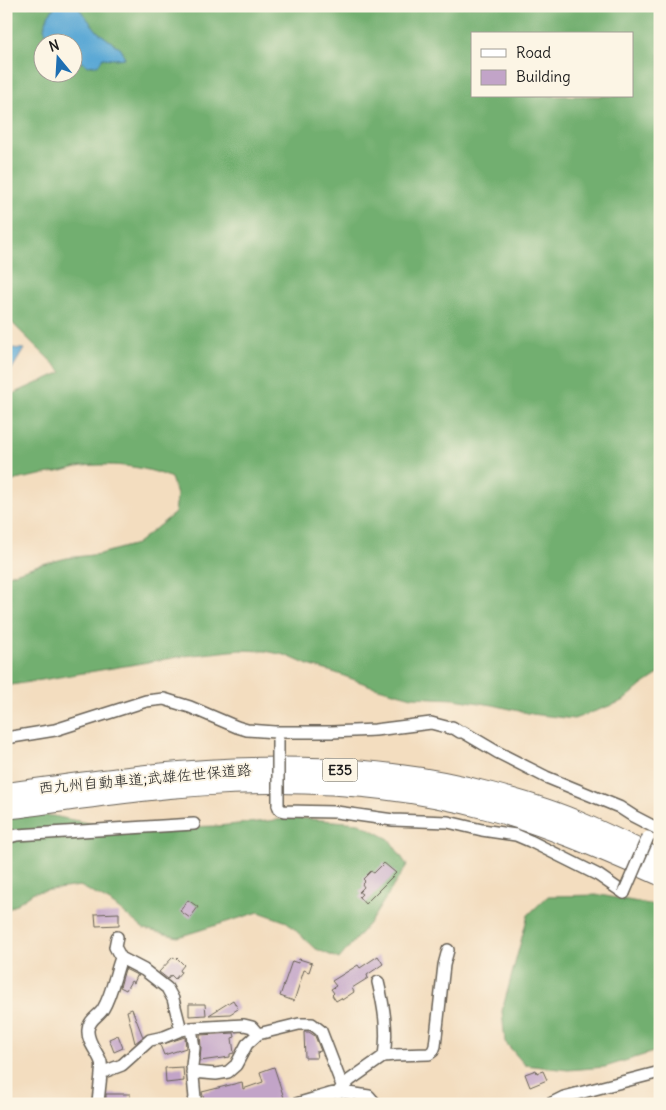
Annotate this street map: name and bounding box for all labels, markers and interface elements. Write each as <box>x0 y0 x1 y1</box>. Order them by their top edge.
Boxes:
north arrow <box>32 32 82 82</box>
legend <box>471 32 634 98</box>
text: N <box>47 36 61 56</box>
text: Road <box>516 43 551 62</box>
text: Building <box>516 67 571 86</box>
road number: E35 <box>322 758 358 782</box>
street label: 西九州自動車道;武雄佐世保道路 <box>38 760 252 797</box>

